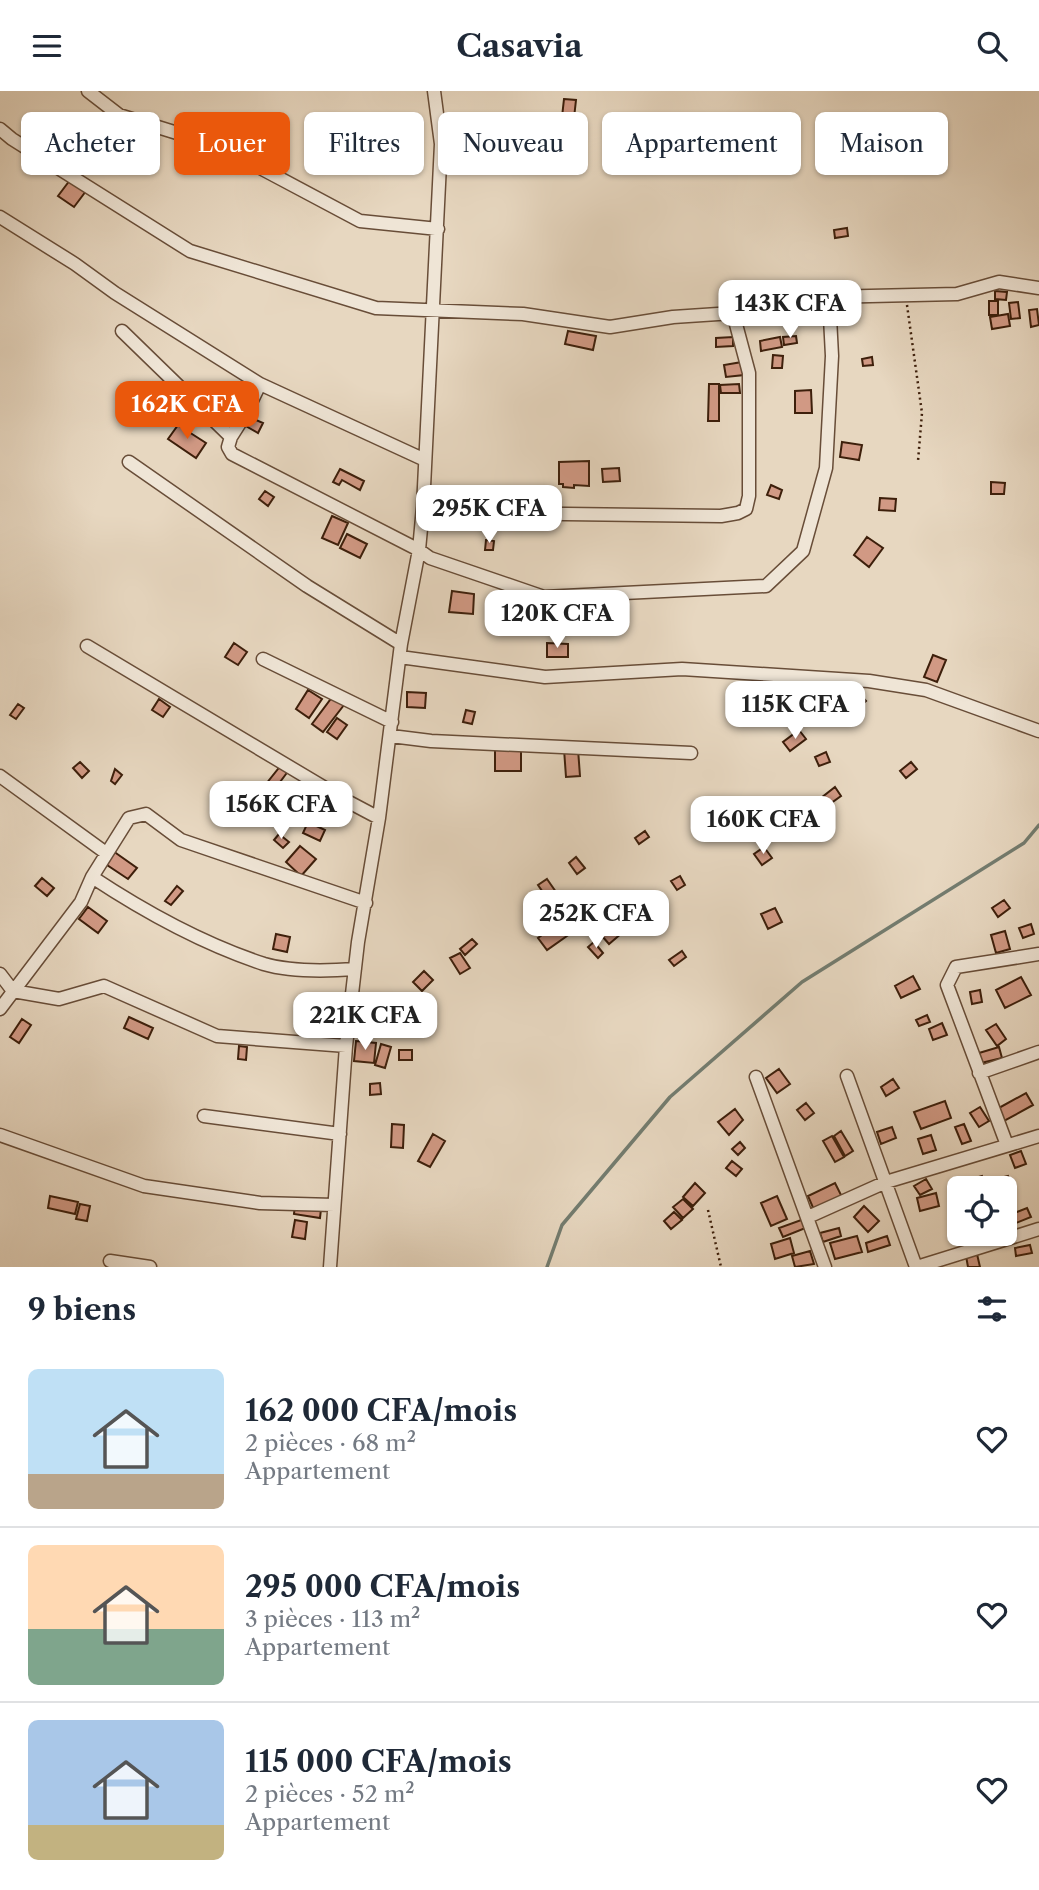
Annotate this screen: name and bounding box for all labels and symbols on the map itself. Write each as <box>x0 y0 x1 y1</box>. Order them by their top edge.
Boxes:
pin: 143K CFA <box>718 281 862 340</box>
pin: 162K CFA <box>115 381 259 441</box>
pin: 295K CFA <box>417 485 561 545</box>
pin: 120K CFA <box>485 591 629 650</box>
pin: 115K CFA <box>723 681 867 741</box>
pin: 156K CFA <box>209 781 353 841</box>
pin: 160K CFA <box>691 797 835 856</box>
pin: 252K CFA <box>524 891 668 950</box>
pin: 221K CFA <box>293 993 437 1052</box>

